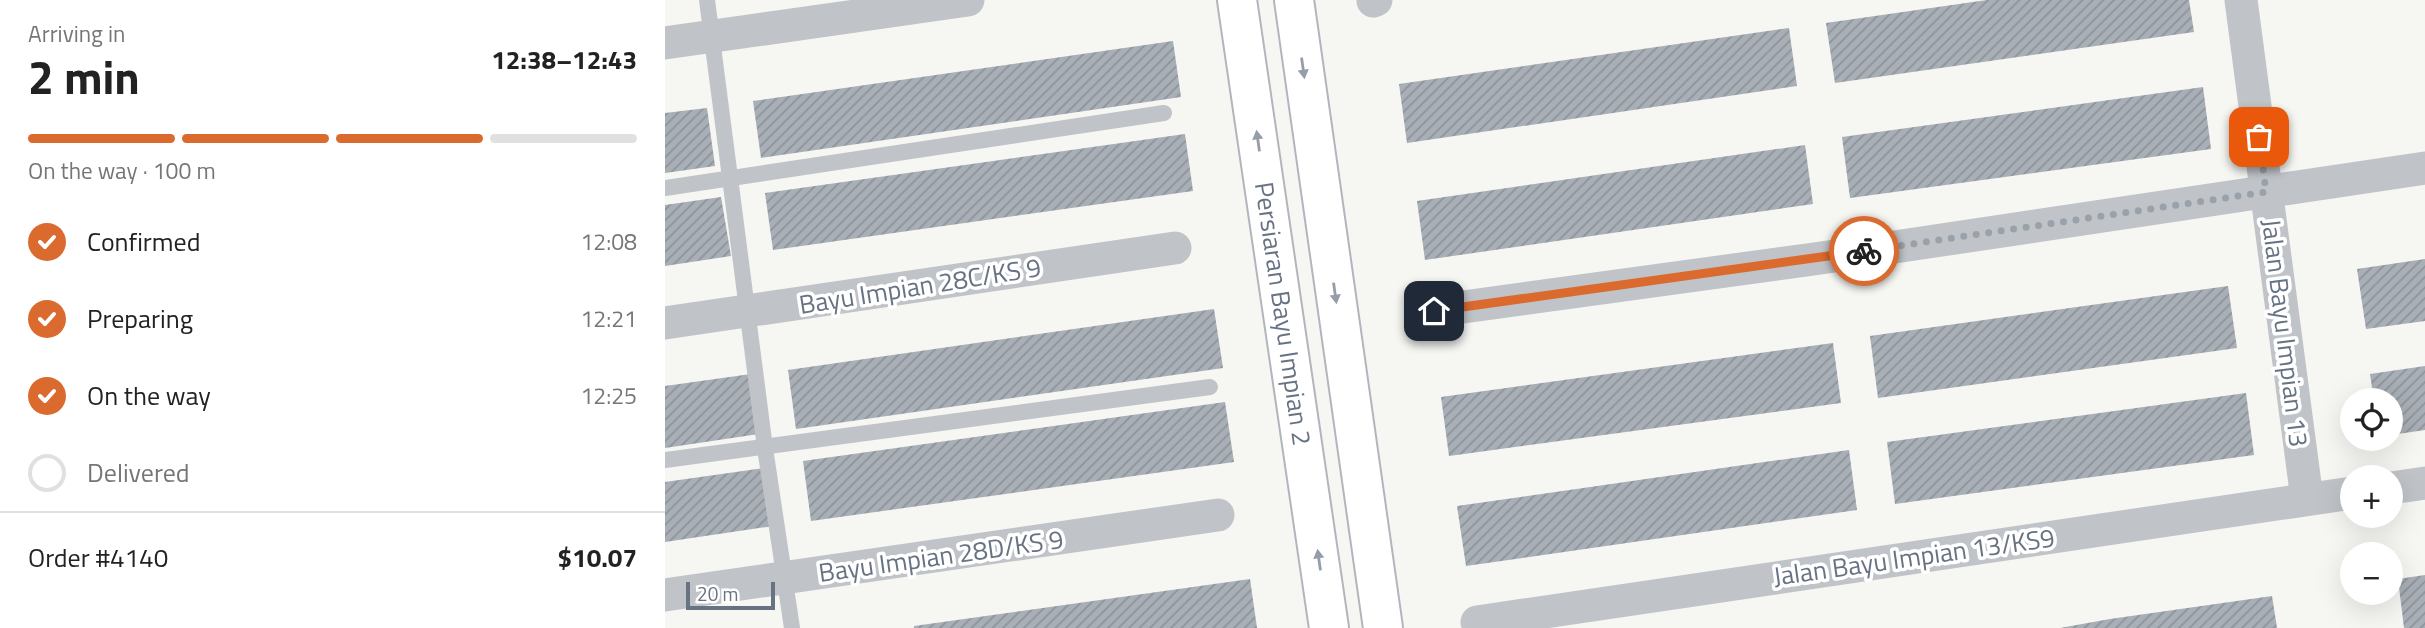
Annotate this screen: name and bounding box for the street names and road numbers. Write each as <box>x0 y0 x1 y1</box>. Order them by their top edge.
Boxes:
street label: Persiaran Bayu Impian 2 <box>1245 179 1322 448</box>
street label: Jalan Bayu Impian 13 <box>2252 217 2319 449</box>
street label: Bayu Impian 28C/KS 9 <box>796 247 1044 324</box>
street label: Jalan Bayu Impian 13/KS9 <box>1771 517 2057 596</box>
street label: Bayu Impian 28D/KS 9 <box>816 519 1066 592</box>

